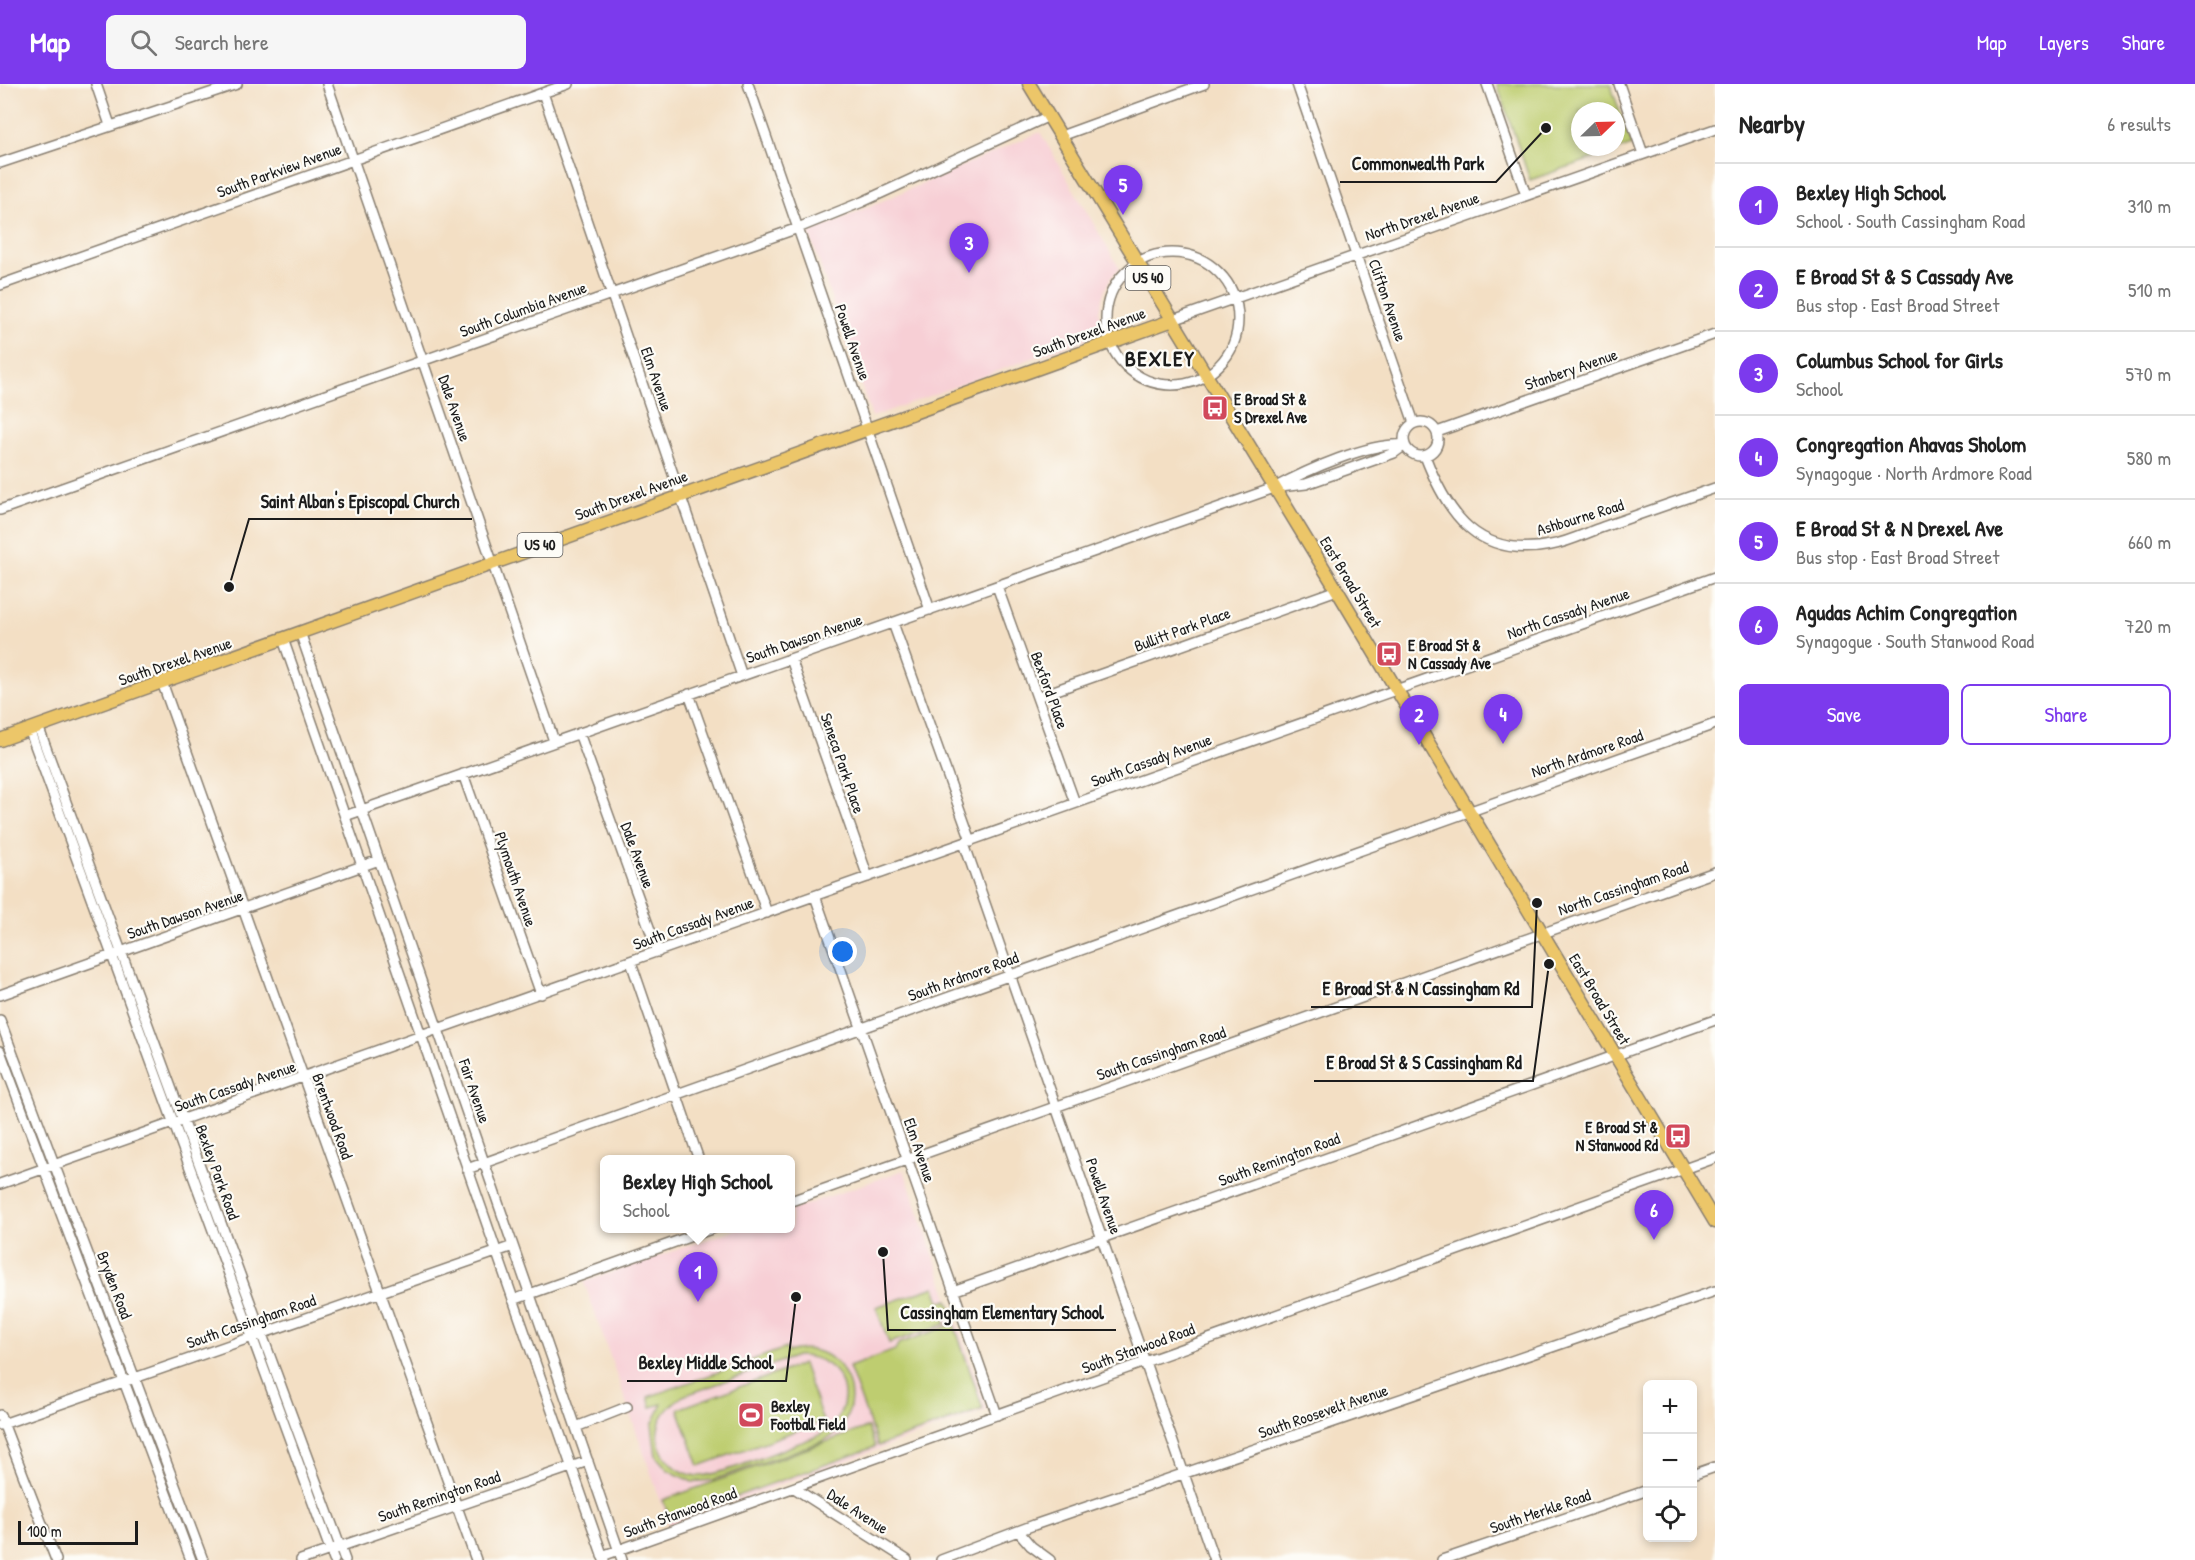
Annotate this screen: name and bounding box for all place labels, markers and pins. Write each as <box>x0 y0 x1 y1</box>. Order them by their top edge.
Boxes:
callout: Commonwealth Park <box>1340 146 1496 182</box>
pin: 5 <box>1104 166 1142 215</box>
pin: 3 <box>950 224 988 273</box>
place label: E Broad St & S Drexel Ave <box>1234 388 1308 428</box>
bus stop icon: E Broad St & S Drexel Ave <box>1200 393 1230 423</box>
callout: Saint Alban's Episcopal Church <box>249 483 472 519</box>
place label: E Broad St & N Cassady Ave <box>1408 634 1492 675</box>
bus stop icon: E Broad St & N Cassady Ave <box>1374 639 1404 669</box>
pin: 4 <box>1484 694 1522 744</box>
pin: 2 <box>1400 696 1438 745</box>
callout: E Broad St & N Cassingham Rd <box>1311 971 1532 1007</box>
callout: E Broad St & S Cassingham Rd <box>1314 1045 1533 1081</box>
place label: E Broad St & N Stanwood Rd <box>1576 1116 1659 1156</box>
bus stop icon: E Broad St & N Stanwood Rd <box>1663 1121 1693 1151</box>
pin: 6 <box>1634 1190 1674 1240</box>
pin: 1 <box>678 1252 718 1302</box>
callout: Cassingham Elementary School <box>888 1294 1116 1330</box>
callout: Bexley Middle School <box>627 1345 786 1381</box>
place label: Bexley Football Field <box>770 1395 846 1435</box>
sports icon: Bexley Football Field <box>736 1400 766 1430</box>

